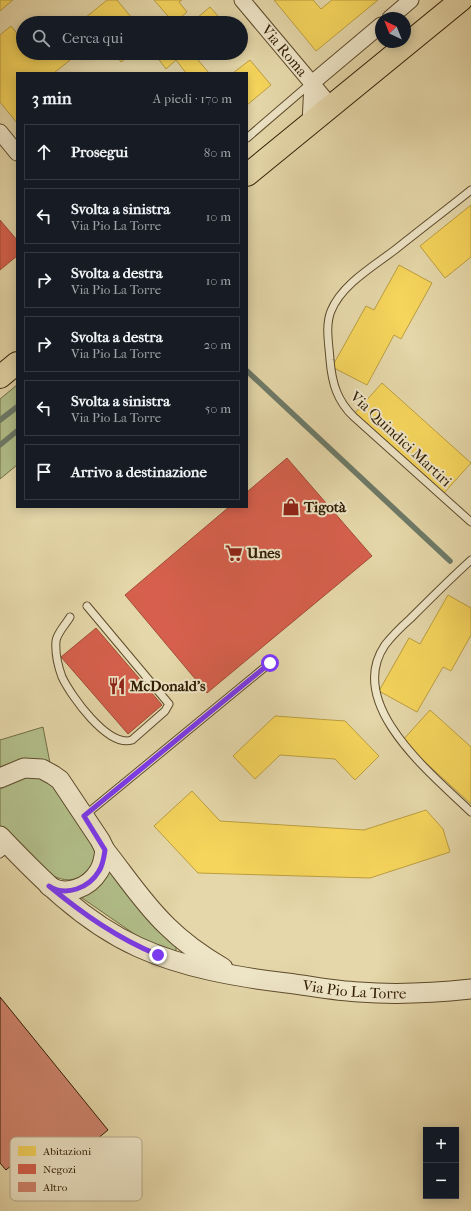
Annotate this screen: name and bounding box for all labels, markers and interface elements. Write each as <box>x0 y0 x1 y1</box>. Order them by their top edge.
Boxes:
north arrow <box>375 12 411 48</box>
search box <box>16 16 248 60</box>
street label: Via Roma <box>257 20 312 81</box>
icon: search <box>30 27 52 49</box>
text: Cerca qui <box>62 29 123 47</box>
text: 3 min <box>32 88 72 108</box>
text: A piedi · 170 m <box>153 91 232 106</box>
icon: ahead <box>33 141 55 163</box>
text: Prosegui <box>71 143 128 161</box>
text: 80 m <box>204 145 231 160</box>
text: Svolta a sinistra <box>71 200 170 218</box>
icon: left <box>33 205 55 227</box>
text: 10 m <box>206 209 231 224</box>
text: Via Pio La Torre <box>71 218 161 233</box>
text: Svolta a destra <box>71 264 163 282</box>
icon: right <box>33 269 55 291</box>
text: 10 m <box>206 273 231 288</box>
text: Via Pio La Torre <box>71 282 161 297</box>
text: Svolta a destra <box>71 328 163 346</box>
icon: right <box>33 333 55 355</box>
text: 20 m <box>204 337 231 352</box>
text: Via Pio La Torre <box>71 346 161 361</box>
street label: Via Quindici Martiri <box>346 387 456 491</box>
text: Svolta a sinistra <box>71 392 170 410</box>
icon: left <box>33 397 55 419</box>
text: 50 m <box>205 401 231 416</box>
text: Via Pio La Torre <box>71 410 161 425</box>
icon: arrive <box>33 461 55 483</box>
text: Arrivo a destinazione <box>71 463 207 481</box>
shop icon: Tigotà <box>281 497 301 517</box>
place label: Tigotà <box>303 498 347 516</box>
supermarket icon: Unes <box>224 543 244 563</box>
place label: Unes <box>246 544 281 562</box>
route start <box>261 654 279 672</box>
restaurant icon: McDonald's <box>107 676 127 696</box>
place label: McDonald's <box>129 677 206 695</box>
route end <box>149 946 167 964</box>
street label: Via Pio La Torre <box>300 976 407 1002</box>
map controls <box>423 1127 459 1199</box>
button: + <box>423 1127 459 1163</box>
legend <box>10 1137 142 1201</box>
text: Abitazioni <box>42 1145 92 1158</box>
text: Negozi <box>43 1163 77 1176</box>
button: − <box>423 1163 459 1199</box>
text: Altro <box>42 1181 68 1194</box>

